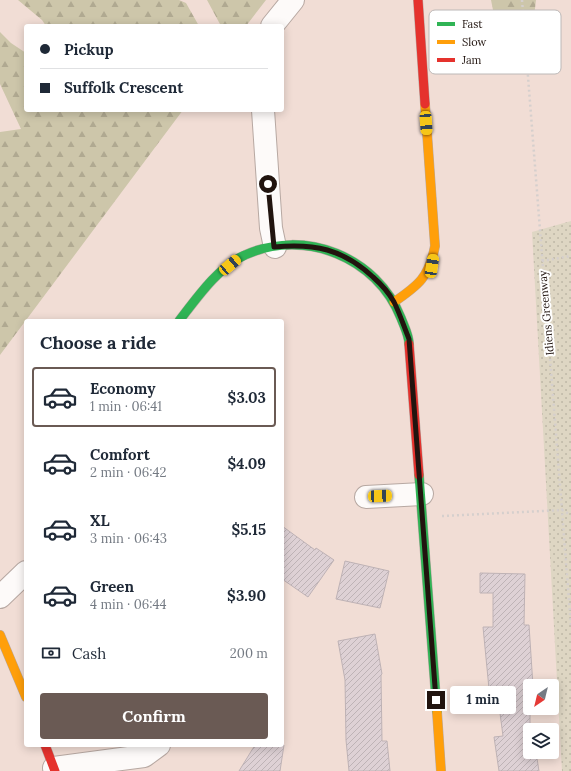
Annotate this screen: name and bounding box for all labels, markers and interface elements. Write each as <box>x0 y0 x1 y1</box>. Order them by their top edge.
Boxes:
legend <box>429 10 561 74</box>
text: Fast <box>462 17 483 31</box>
text: Slow <box>462 35 487 49</box>
text: Pickup <box>64 40 113 59</box>
text: Jam <box>461 53 482 67</box>
text: Suffolk Crescent <box>64 78 183 97</box>
car <box>419 111 433 135</box>
route start <box>259 175 277 193</box>
car <box>217 253 243 277</box>
car <box>424 253 440 279</box>
street label: Idiens Greenway <box>535 270 557 356</box>
text: Choose a ride <box>40 331 156 354</box>
icon: car <box>42 379 78 415</box>
text: Economy <box>90 379 155 398</box>
text: $3.03 <box>228 388 266 407</box>
text: 1 min · 06:41 <box>90 398 162 415</box>
icon: car <box>42 445 78 481</box>
text: Comfort <box>90 445 150 464</box>
text: $4.09 <box>228 454 266 473</box>
text: 2 min · 06:42 <box>90 464 167 481</box>
car <box>368 490 392 502</box>
icon: car <box>42 511 78 547</box>
text: XL <box>90 511 110 530</box>
text: $5.15 <box>231 520 266 539</box>
text: 3 min · 06:43 <box>90 530 167 547</box>
icon: car <box>42 577 78 613</box>
text: Green <box>90 577 134 596</box>
text: $3.90 <box>227 586 266 605</box>
text: 4 min · 06:44 <box>90 596 167 613</box>
icon: cash <box>40 642 62 664</box>
text: Cash <box>72 644 106 663</box>
text: 200 m <box>230 645 268 662</box>
north arrow <box>523 679 559 715</box>
map controls <box>523 679 559 759</box>
callout: 1 min <box>450 686 516 714</box>
route end <box>427 691 445 709</box>
text: 1 min <box>466 691 500 708</box>
button: Confirm <box>40 693 268 739</box>
button: layers <box>523 723 559 759</box>

